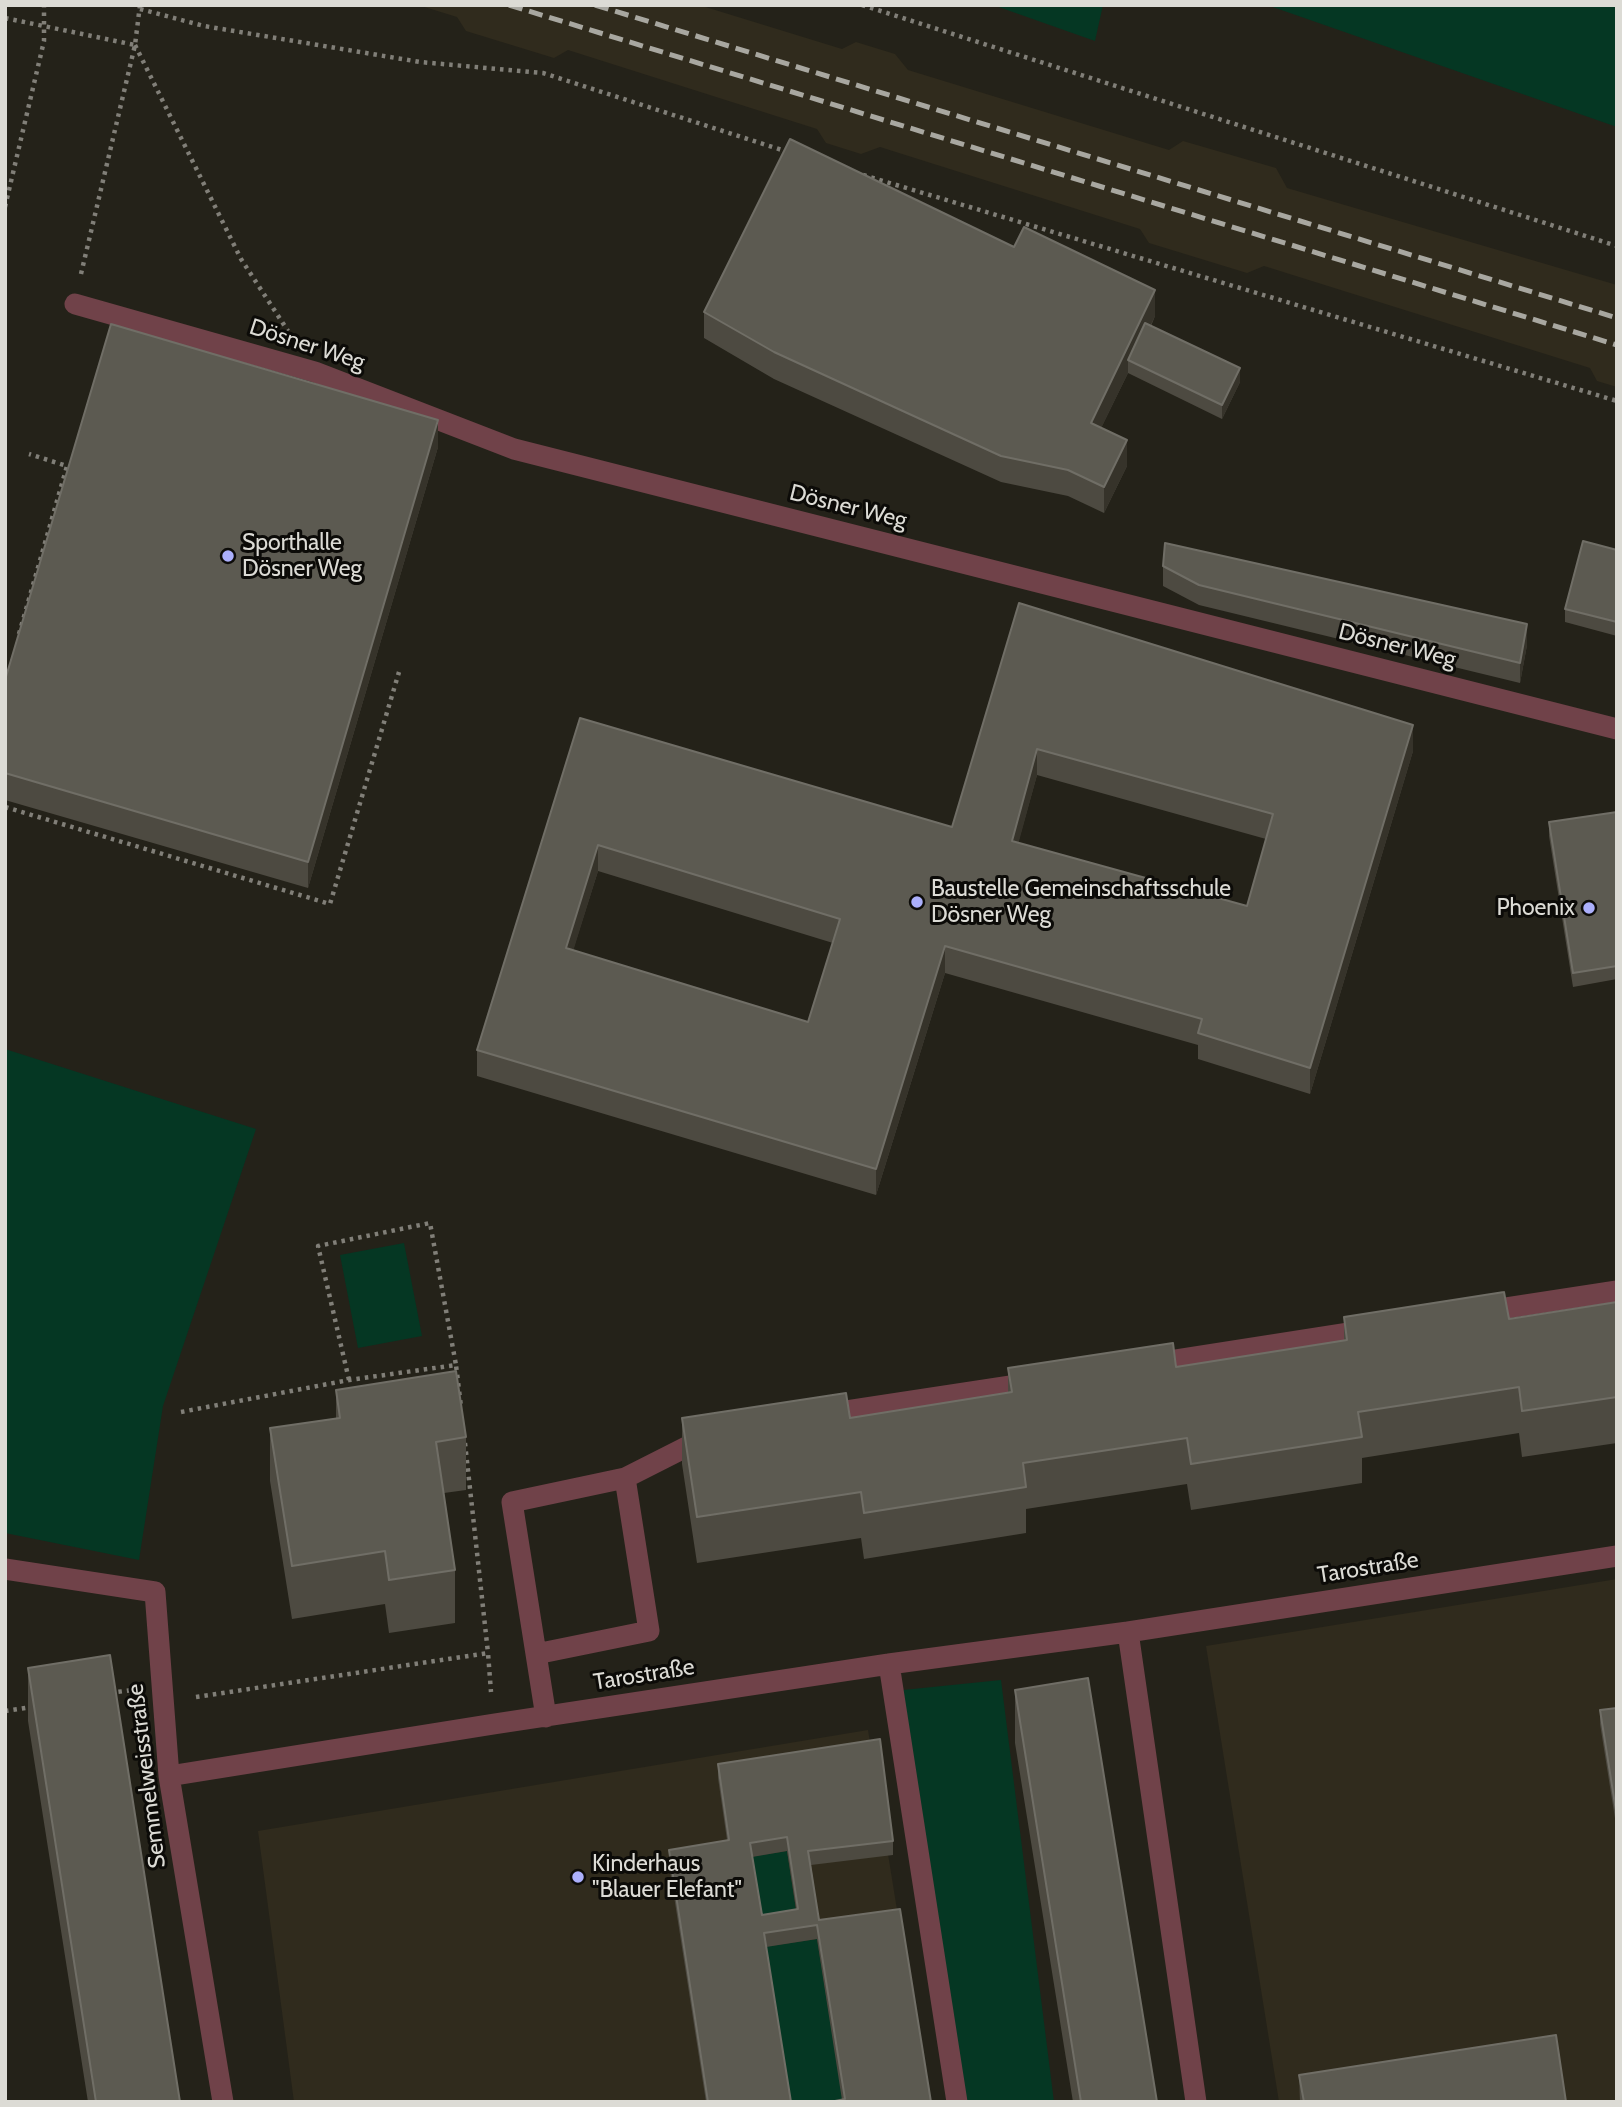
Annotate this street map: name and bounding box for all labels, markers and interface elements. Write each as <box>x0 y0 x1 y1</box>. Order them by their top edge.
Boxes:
street label: Dösner Weg <box>246 313 368 377</box>
street label: Dösner Weg <box>786 479 910 535</box>
place label: Sporthalle Dösner Weg <box>242 529 362 583</box>
marker: Sporthalle Dösner Weg <box>220 548 236 564</box>
street label: Dösner Weg <box>1335 618 1459 674</box>
place label: Baustelle Gemeinschaftsschule Dösner Weg <box>931 875 1231 929</box>
marker: Baustelle Gemeinschaftsschule Dösner Weg <box>909 894 925 910</box>
place label: Phoenix <box>1496 894 1575 922</box>
marker: Phoenix <box>1581 900 1597 916</box>
street label: Tarostraße <box>1316 1546 1420 1590</box>
street label: Tarostraße <box>592 1653 696 1697</box>
street label: Semmelweisstraße <box>122 1682 172 1870</box>
place label: Kinderhaus "Blauer Elefant" <box>592 1850 742 1904</box>
marker: Kinderhaus "Blauer Elefant" <box>570 1869 586 1885</box>

